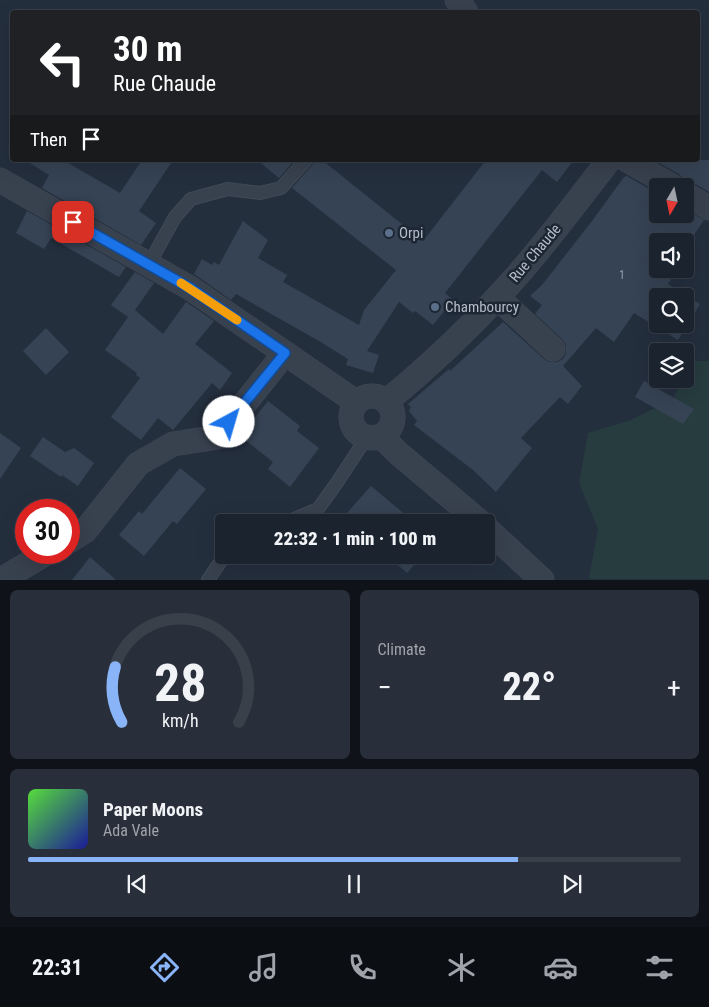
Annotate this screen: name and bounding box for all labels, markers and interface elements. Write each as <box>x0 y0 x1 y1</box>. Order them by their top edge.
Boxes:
text: 30 m <box>113 29 182 70</box>
icon: left <box>30 30 95 95</box>
text: Rue Chaude <box>113 71 216 96</box>
icon: arrive <box>77 125 105 153</box>
text: Then <box>30 128 67 151</box>
north arrow <box>649 178 694 222</box>
map controls <box>649 178 694 388</box>
pin <box>52 201 94 243</box>
icon: arrive <box>59 208 87 236</box>
street label: Rue Chaude <box>505 220 565 286</box>
place label: Orpi <box>399 224 423 242</box>
marker: Orpi <box>383 227 395 239</box>
button: sound <box>649 233 694 278</box>
house number: 1 <box>619 268 625 282</box>
button: search <box>649 288 694 333</box>
place label: Chambourcy <box>445 298 519 316</box>
marker: Chambourcy <box>429 301 441 313</box>
button: layers <box>649 343 694 388</box>
position arrow <box>202 395 254 447</box>
speed limit sign: 30 <box>15 499 80 564</box>
text: 22:32 · 1 min · 100 m <box>274 527 436 550</box>
text: Climate <box>378 640 426 659</box>
text: 28 <box>153 653 206 714</box>
text: 22° <box>503 665 556 709</box>
text: − <box>378 671 392 704</box>
text: + <box>667 671 681 704</box>
text: km/h <box>161 710 198 731</box>
text: Paper Moons <box>103 798 203 821</box>
text: Ada Vale <box>103 821 159 840</box>
icon: previous <box>123 870 151 898</box>
icon: pause <box>340 870 368 898</box>
icon: next <box>558 870 586 898</box>
icon: directions <box>147 950 182 985</box>
icon: music <box>246 950 281 985</box>
icon: phone <box>345 950 380 985</box>
icon: climate <box>444 950 479 985</box>
icon: car <box>543 950 578 985</box>
icon: filters <box>642 950 677 985</box>
text: 22:31 <box>32 955 83 980</box>

